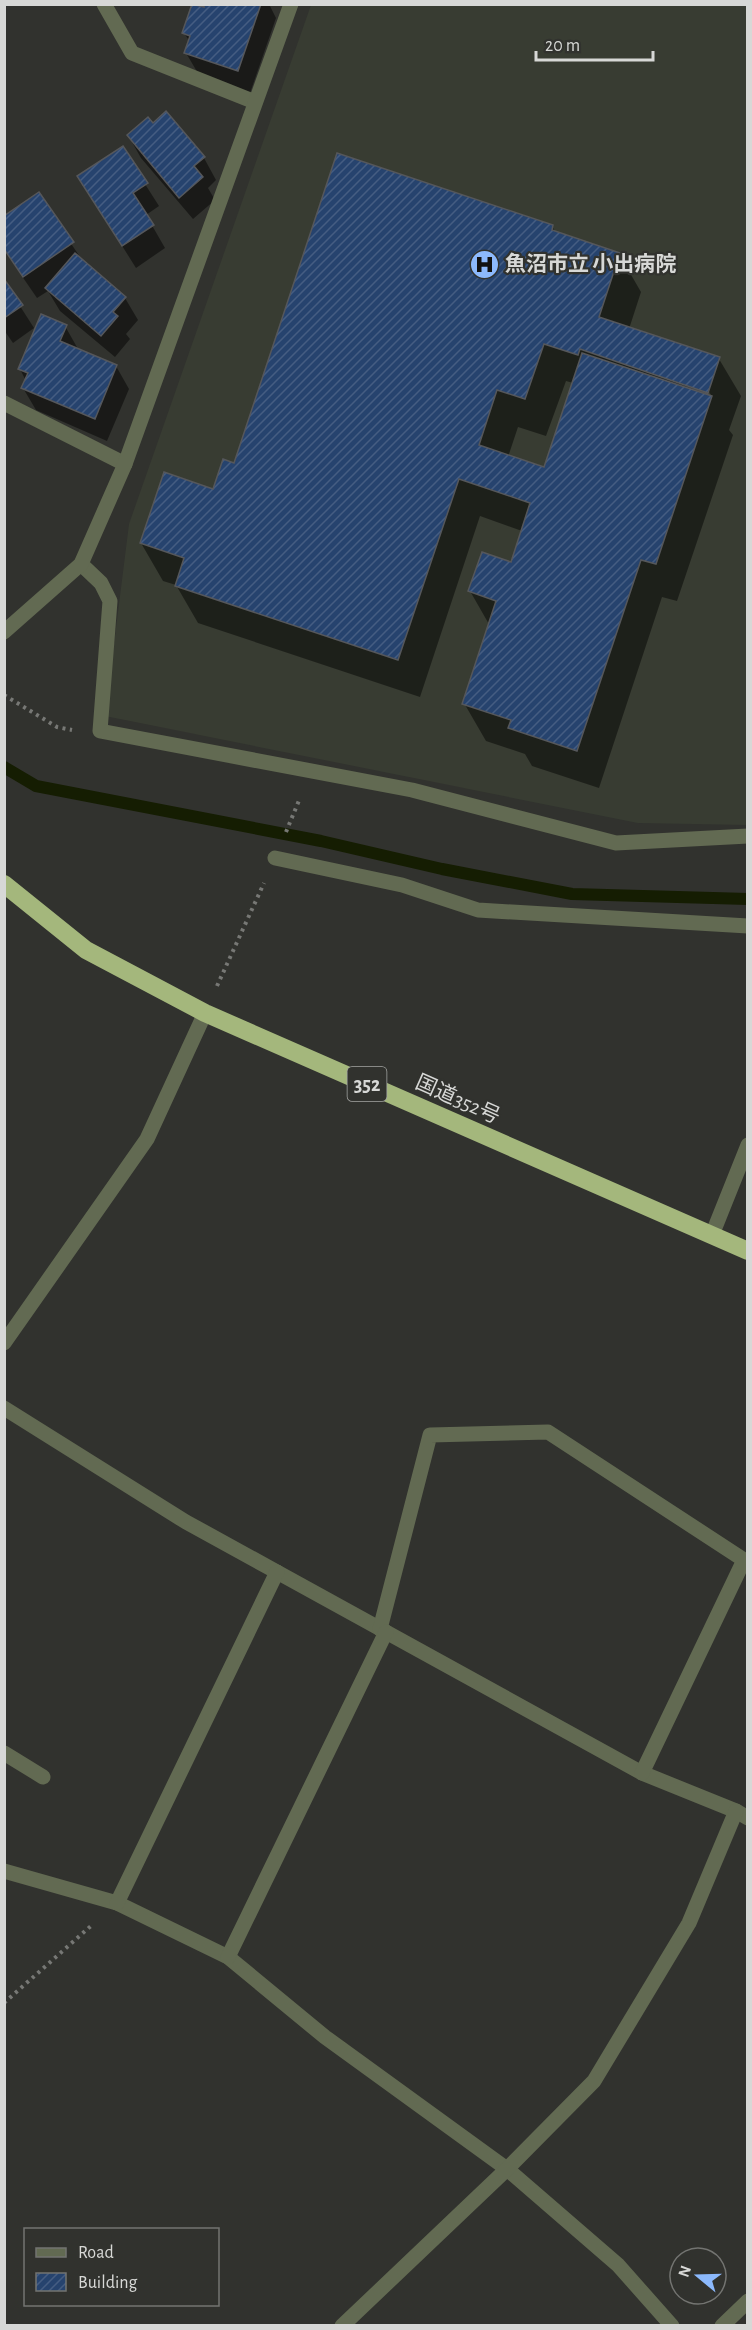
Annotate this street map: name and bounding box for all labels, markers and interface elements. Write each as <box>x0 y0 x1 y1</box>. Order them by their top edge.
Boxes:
scale bar <box>536 24 653 62</box>
text: 20 m <box>545 37 580 55</box>
hospital icon: 魚沼市立 小出病院 <box>468 248 500 280</box>
place label: 魚沼市立 小出病院 <box>505 252 676 275</box>
road number: 352 <box>348 1067 386 1101</box>
street label: 国道352号 <box>412 1071 504 1127</box>
legend <box>24 2228 219 2306</box>
text: Road <box>78 2244 114 2262</box>
north arrow <box>668 2246 728 2306</box>
text: N <box>675 2264 694 2279</box>
text: Building <box>78 2274 138 2292</box>

